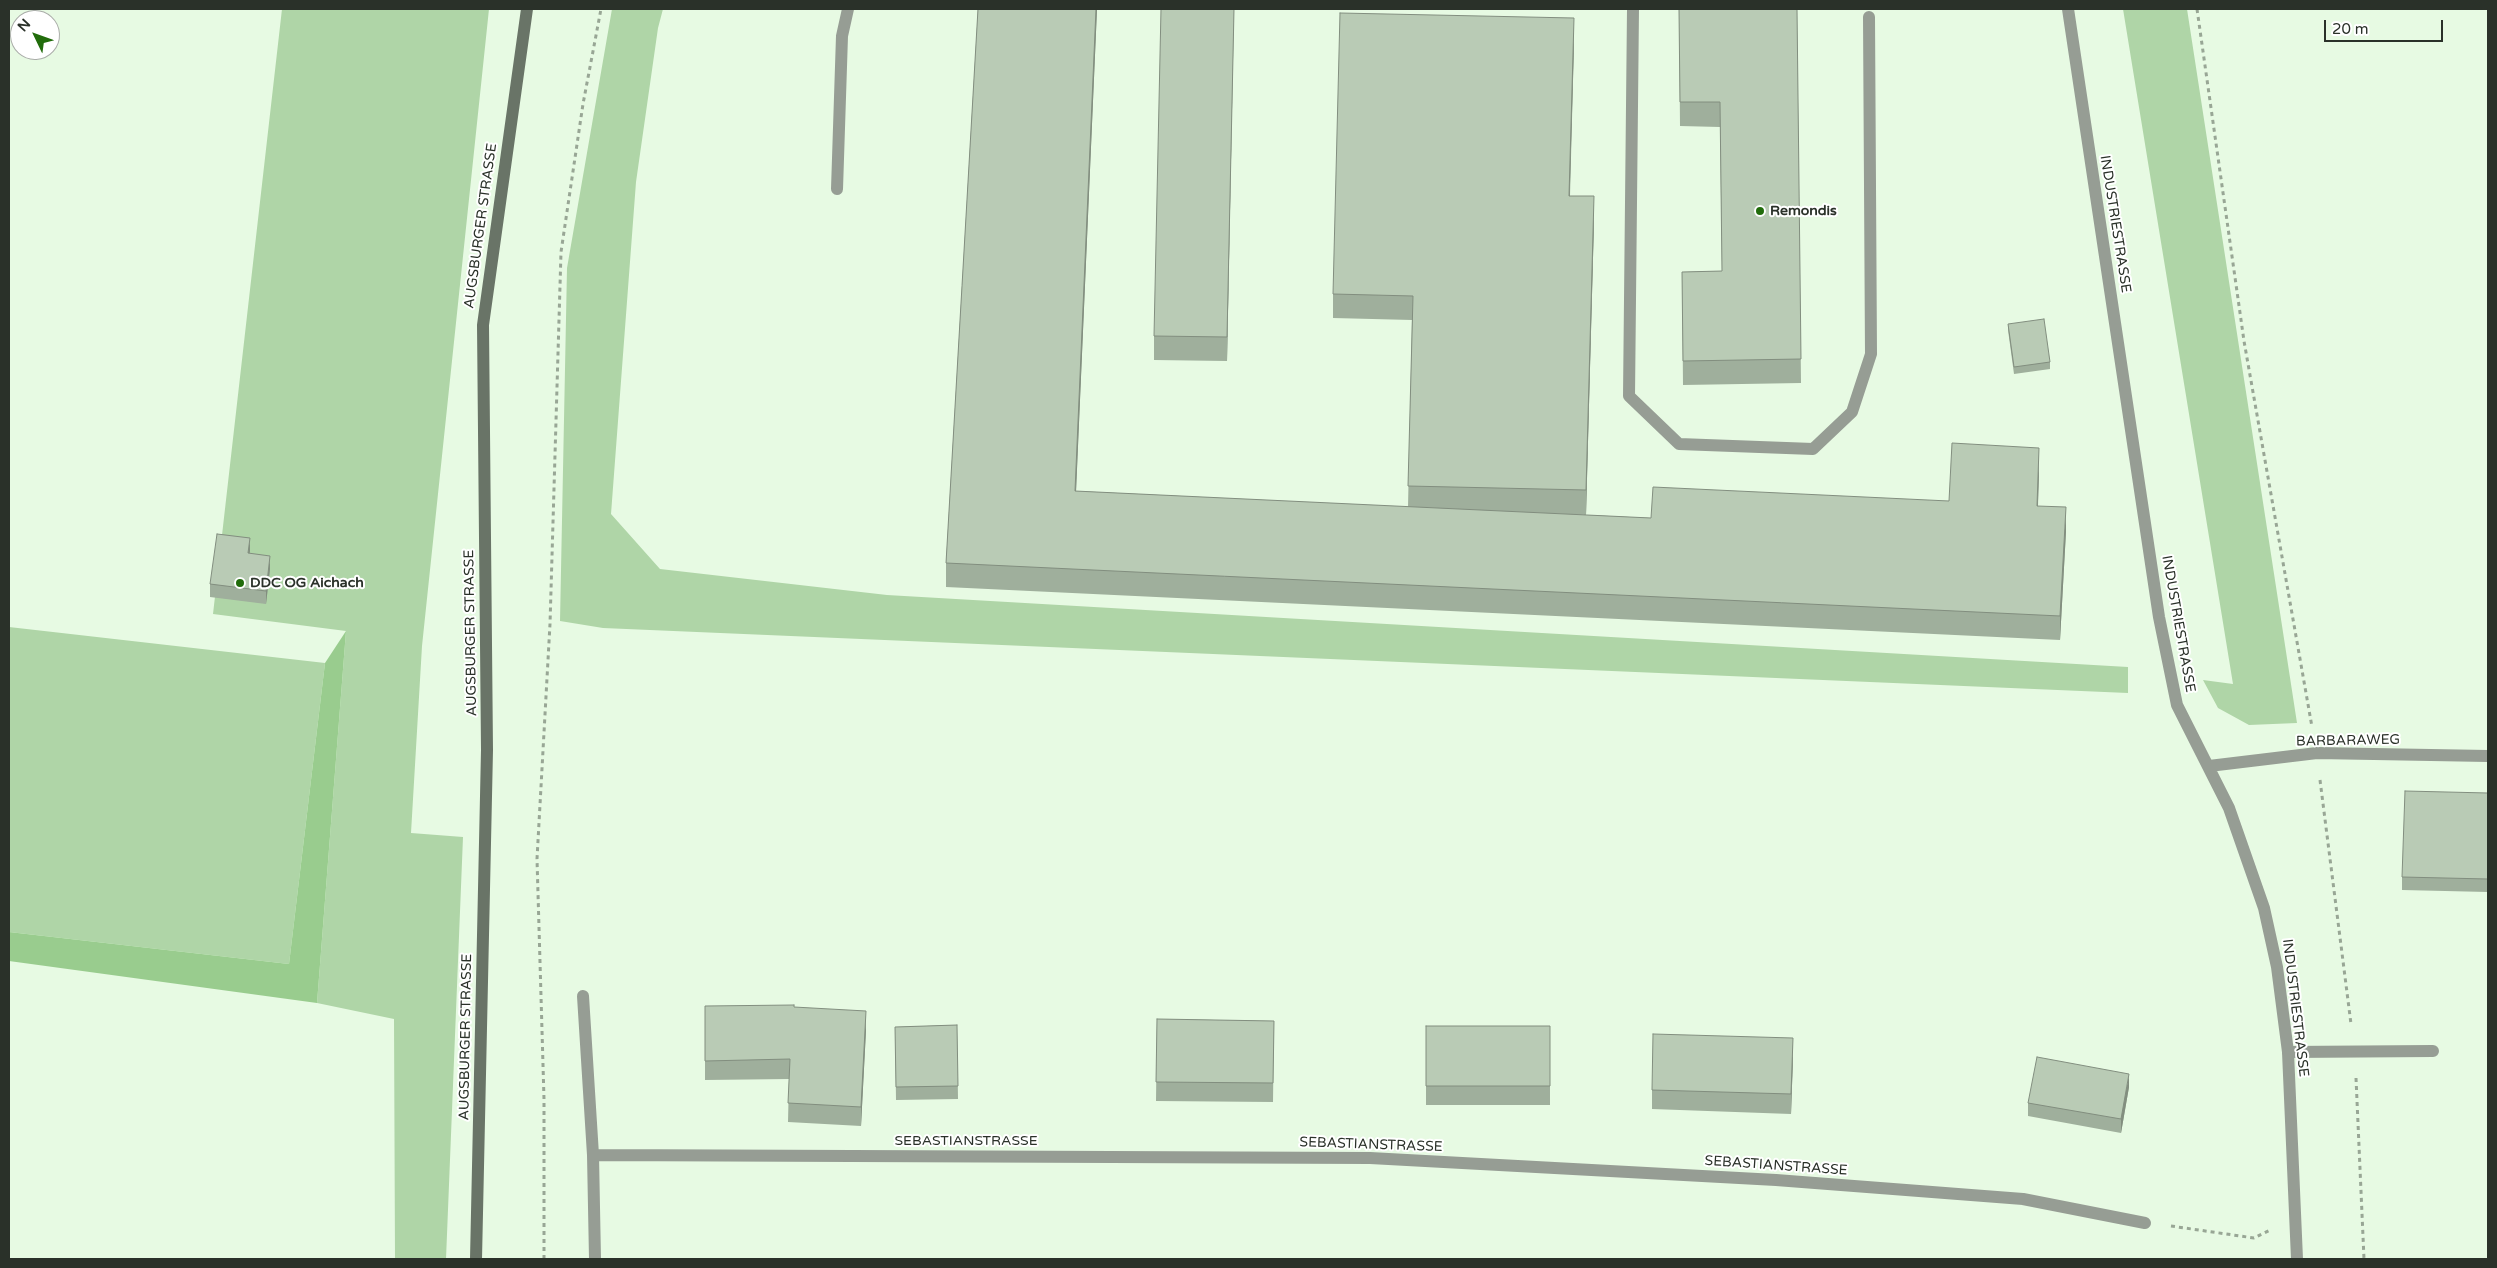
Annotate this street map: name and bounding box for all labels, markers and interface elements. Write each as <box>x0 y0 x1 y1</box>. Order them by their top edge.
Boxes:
north arrow <box>10 10 60 60</box>
scale bar <box>2327 10 2446 42</box>
text: N <box>14 15 34 35</box>
text: 20 m <box>2332 20 2369 38</box>
street label: AUGSBURGER STRASSE <box>461 142 501 310</box>
street label: INDUSTRIESTRASSE <box>2096 154 2134 294</box>
place label: Remondis <box>1770 203 1837 219</box>
marker: Remondis <box>1754 205 1766 217</box>
street label: AUGSBURGER STRASSE <box>461 550 481 716</box>
street label: INDUSTRIESTRASSE <box>2158 554 2198 694</box>
place label: DDC OG Aichach <box>250 575 364 591</box>
marker: DDC OG Aichach <box>234 577 246 589</box>
street label: BARBARAWEG <box>2296 732 2400 750</box>
street label: INDUSTRIESTRASSE <box>2278 938 2312 1078</box>
street label: AUGSBURGER STRASSE <box>456 954 476 1120</box>
street label: SEBASTIANSTRASSE <box>894 1133 1038 1149</box>
street label: SEBASTIANSTRASSE <box>1299 1134 1443 1156</box>
street label: SEBASTIANSTRASSE <box>1704 1153 1848 1179</box>

